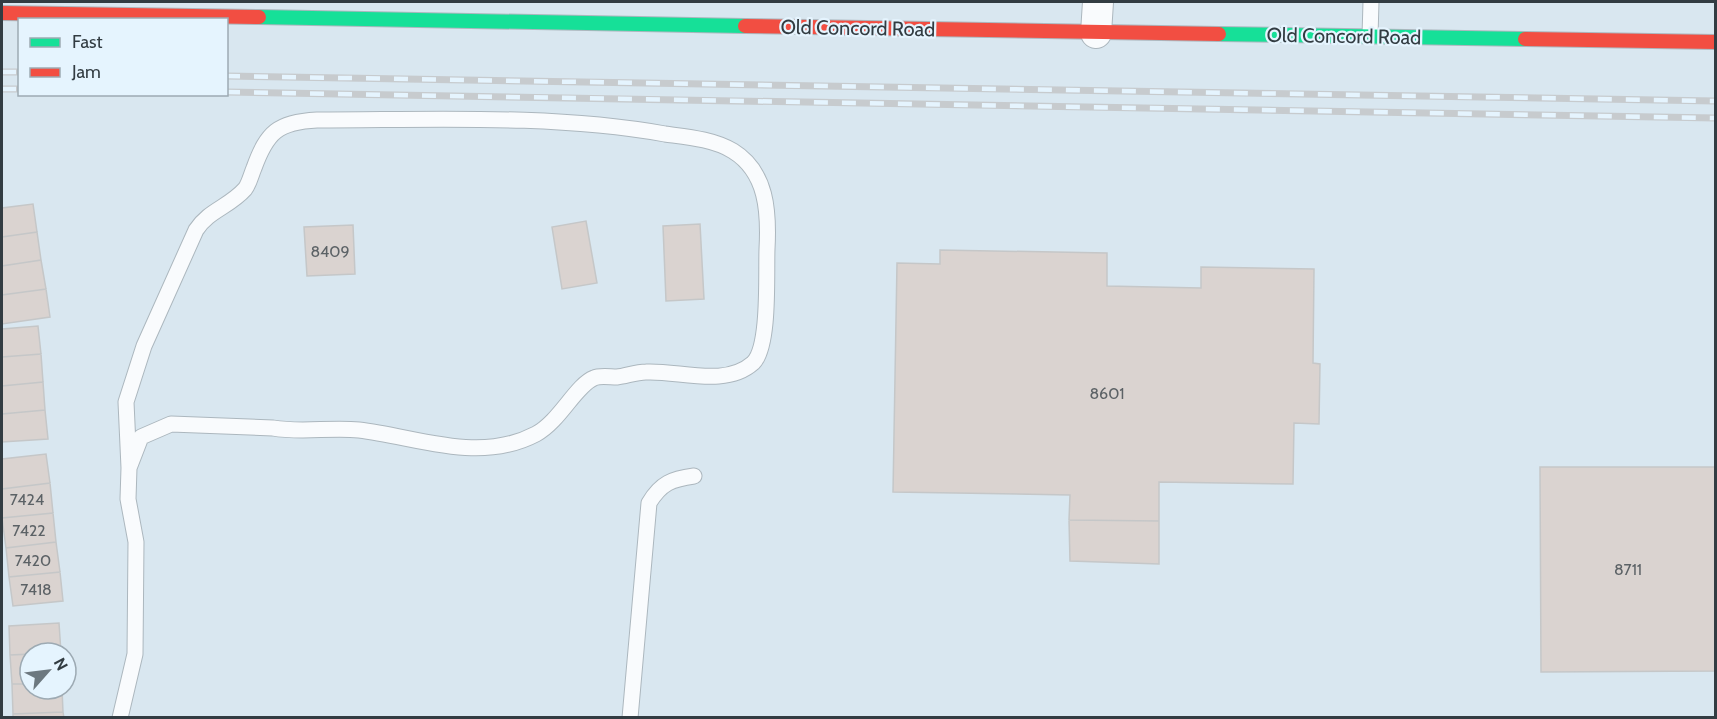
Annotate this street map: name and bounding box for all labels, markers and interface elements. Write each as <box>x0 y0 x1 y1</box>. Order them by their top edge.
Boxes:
street label: Old Concord Road <box>780 15 936 41</box>
legend <box>18 18 228 96</box>
street label: Old Concord Road <box>1266 23 1422 49</box>
text: Fast <box>72 31 103 53</box>
text: Jam <box>71 61 101 83</box>
house number: 8409 <box>310 242 350 261</box>
house number: 8601 <box>1089 384 1125 403</box>
house number: 7424 <box>10 490 44 509</box>
house number: 7422 <box>12 521 46 540</box>
house number: 7420 <box>15 551 51 570</box>
house number: 8711 <box>1614 560 1642 579</box>
house number: 7418 <box>20 580 52 599</box>
north arrow <box>18 641 78 701</box>
text: N <box>50 655 72 674</box>

